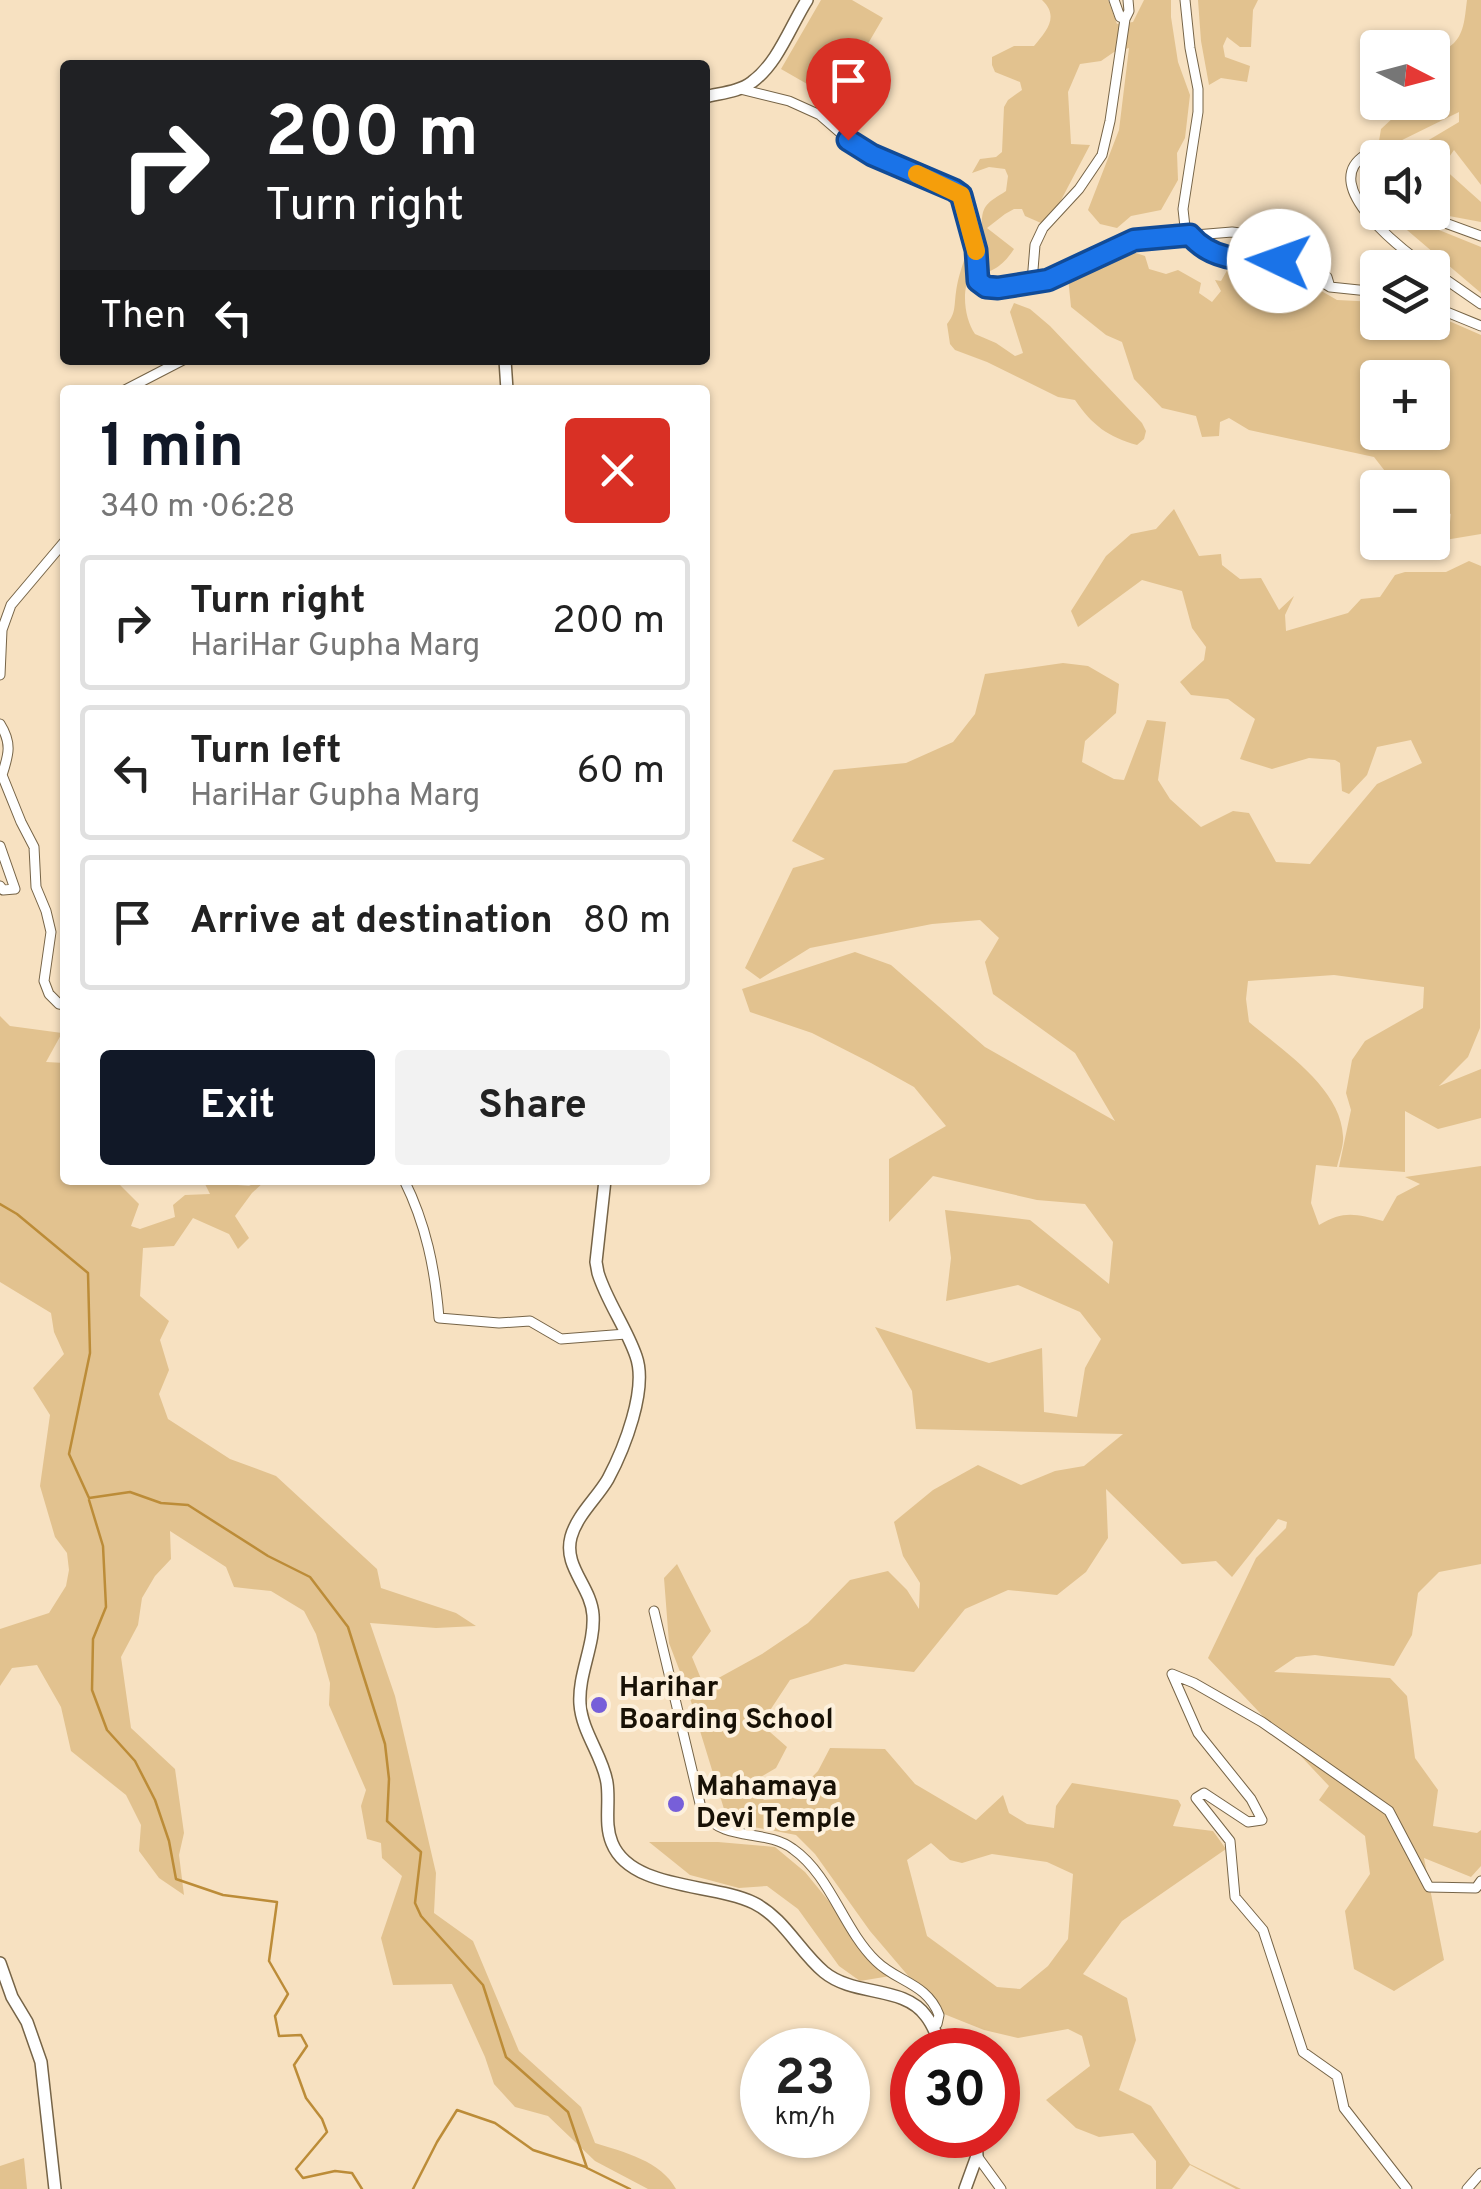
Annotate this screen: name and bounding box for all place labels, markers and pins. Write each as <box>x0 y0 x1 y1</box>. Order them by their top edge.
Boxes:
pin <box>806 38 891 141</box>
place label: Harihar Boarding School <box>619 1671 834 1739</box>
marker: Harihar Boarding School <box>588 1694 610 1716</box>
place label: Mahamaya Devi Temple <box>696 1770 856 1838</box>
marker: Mahamaya Devi Temple <box>665 1793 687 1815</box>

